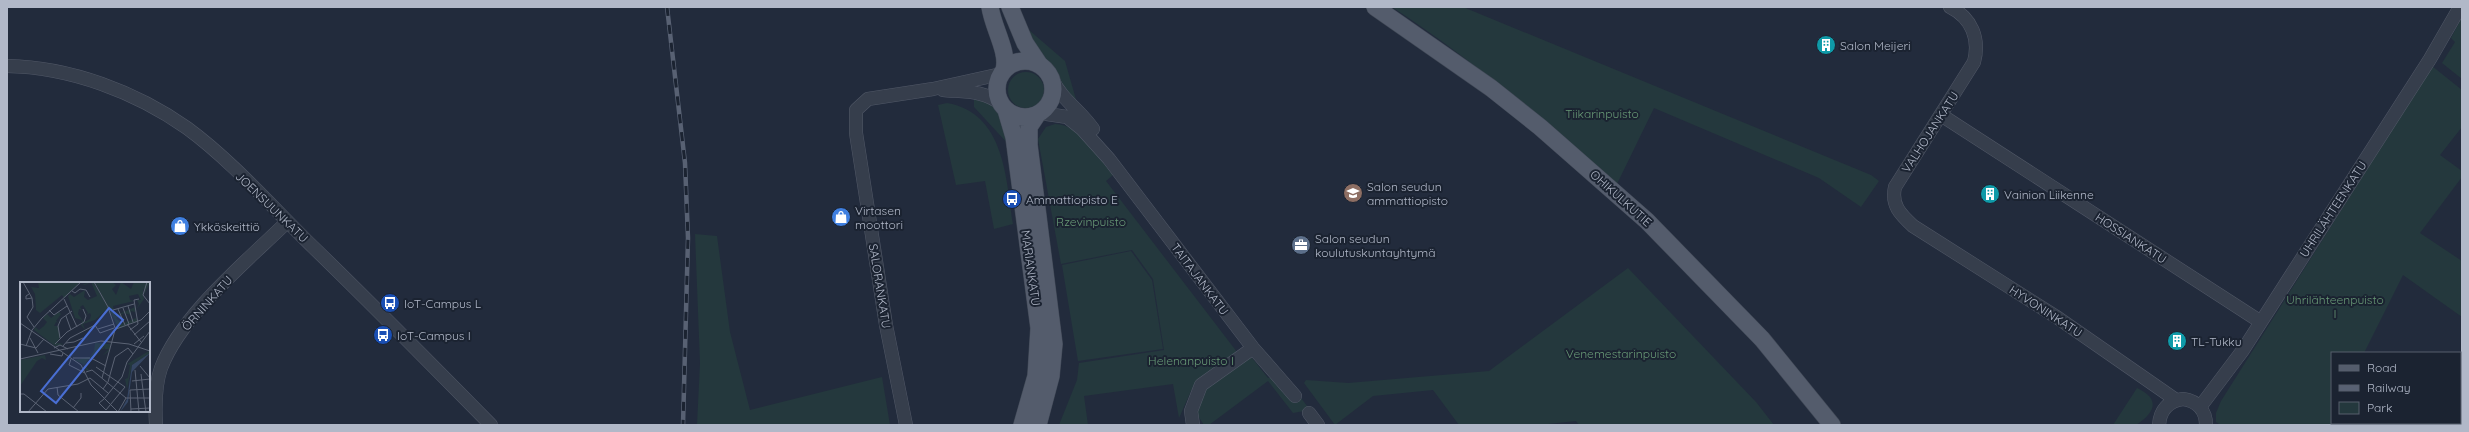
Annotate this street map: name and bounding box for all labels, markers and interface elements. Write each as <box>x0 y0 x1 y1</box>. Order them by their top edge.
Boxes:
building icon: Salon Meijeri <box>1815 34 1837 56</box>
place label: Salon Meijeri <box>1840 38 1911 53</box>
street label: VALHOJANKATU <box>1898 89 1962 175</box>
park label: Tiikarinpuisto <box>1565 106 1639 121</box>
street label: UHRILÄHTEENKATU <box>2296 158 2370 260</box>
street label: OHIKULKUTIE <box>1587 167 1655 230</box>
street label: JOENSUUNKATU <box>233 169 311 245</box>
place label: Salon seudun ammattiopisto <box>1367 179 1448 208</box>
school or university icon: Salon seudun ammattiopisto <box>1342 182 1364 204</box>
building icon: Vainion Liikenne <box>1979 183 2001 205</box>
place label: Vainion Liikenne <box>2004 187 2094 202</box>
bus stop icon: Ammattiopisto E <box>1001 188 1023 210</box>
place label: Ammattiopisto E <box>1026 192 1118 207</box>
place label: Virtasen moottori <box>855 203 903 232</box>
shop icon: Virtasen moottori <box>830 206 852 228</box>
street label: HOSSIANKATU <box>2093 209 2169 267</box>
park label: Rzevinpuisto <box>1056 214 1126 229</box>
shop icon: Ykköskeittiö <box>169 215 191 237</box>
place label: Ykköskeittiö <box>194 219 260 234</box>
street label: MARIANKATU <box>1018 229 1044 307</box>
place label: Salon seudun koulutuskuntayhtymä <box>1315 231 1435 260</box>
office icon: Salon seudun koulutuskuntayhtymä <box>1290 234 1312 256</box>
street label: TAITAJANKATU <box>1168 240 1232 318</box>
street label: SALORANKATU <box>866 243 894 329</box>
street label: ÖRNINKATU <box>178 272 236 334</box>
inset map <box>20 282 150 412</box>
street label: HYVONINKATU <box>2007 282 2085 340</box>
bus stop icon: IoT-Campus L <box>379 292 401 314</box>
park label: Uhrilähteenpuisto I <box>2286 292 2384 321</box>
place label: IoT-Campus L <box>404 296 482 311</box>
bus stop icon: IoT-Campus I <box>372 324 394 346</box>
place label: IoT-Campus I <box>397 328 471 343</box>
building icon: TL-Tukku <box>2166 330 2188 352</box>
place label: TL-Tukku <box>2191 334 2242 349</box>
park label: Venemestarinpuisto <box>1566 346 1676 361</box>
legend <box>2331 352 2461 424</box>
park label: Helenanpuisto I <box>1148 353 1234 368</box>
text: Road <box>2367 360 2397 375</box>
text: Railway <box>2367 380 2411 395</box>
text: Park <box>2367 400 2392 415</box>

